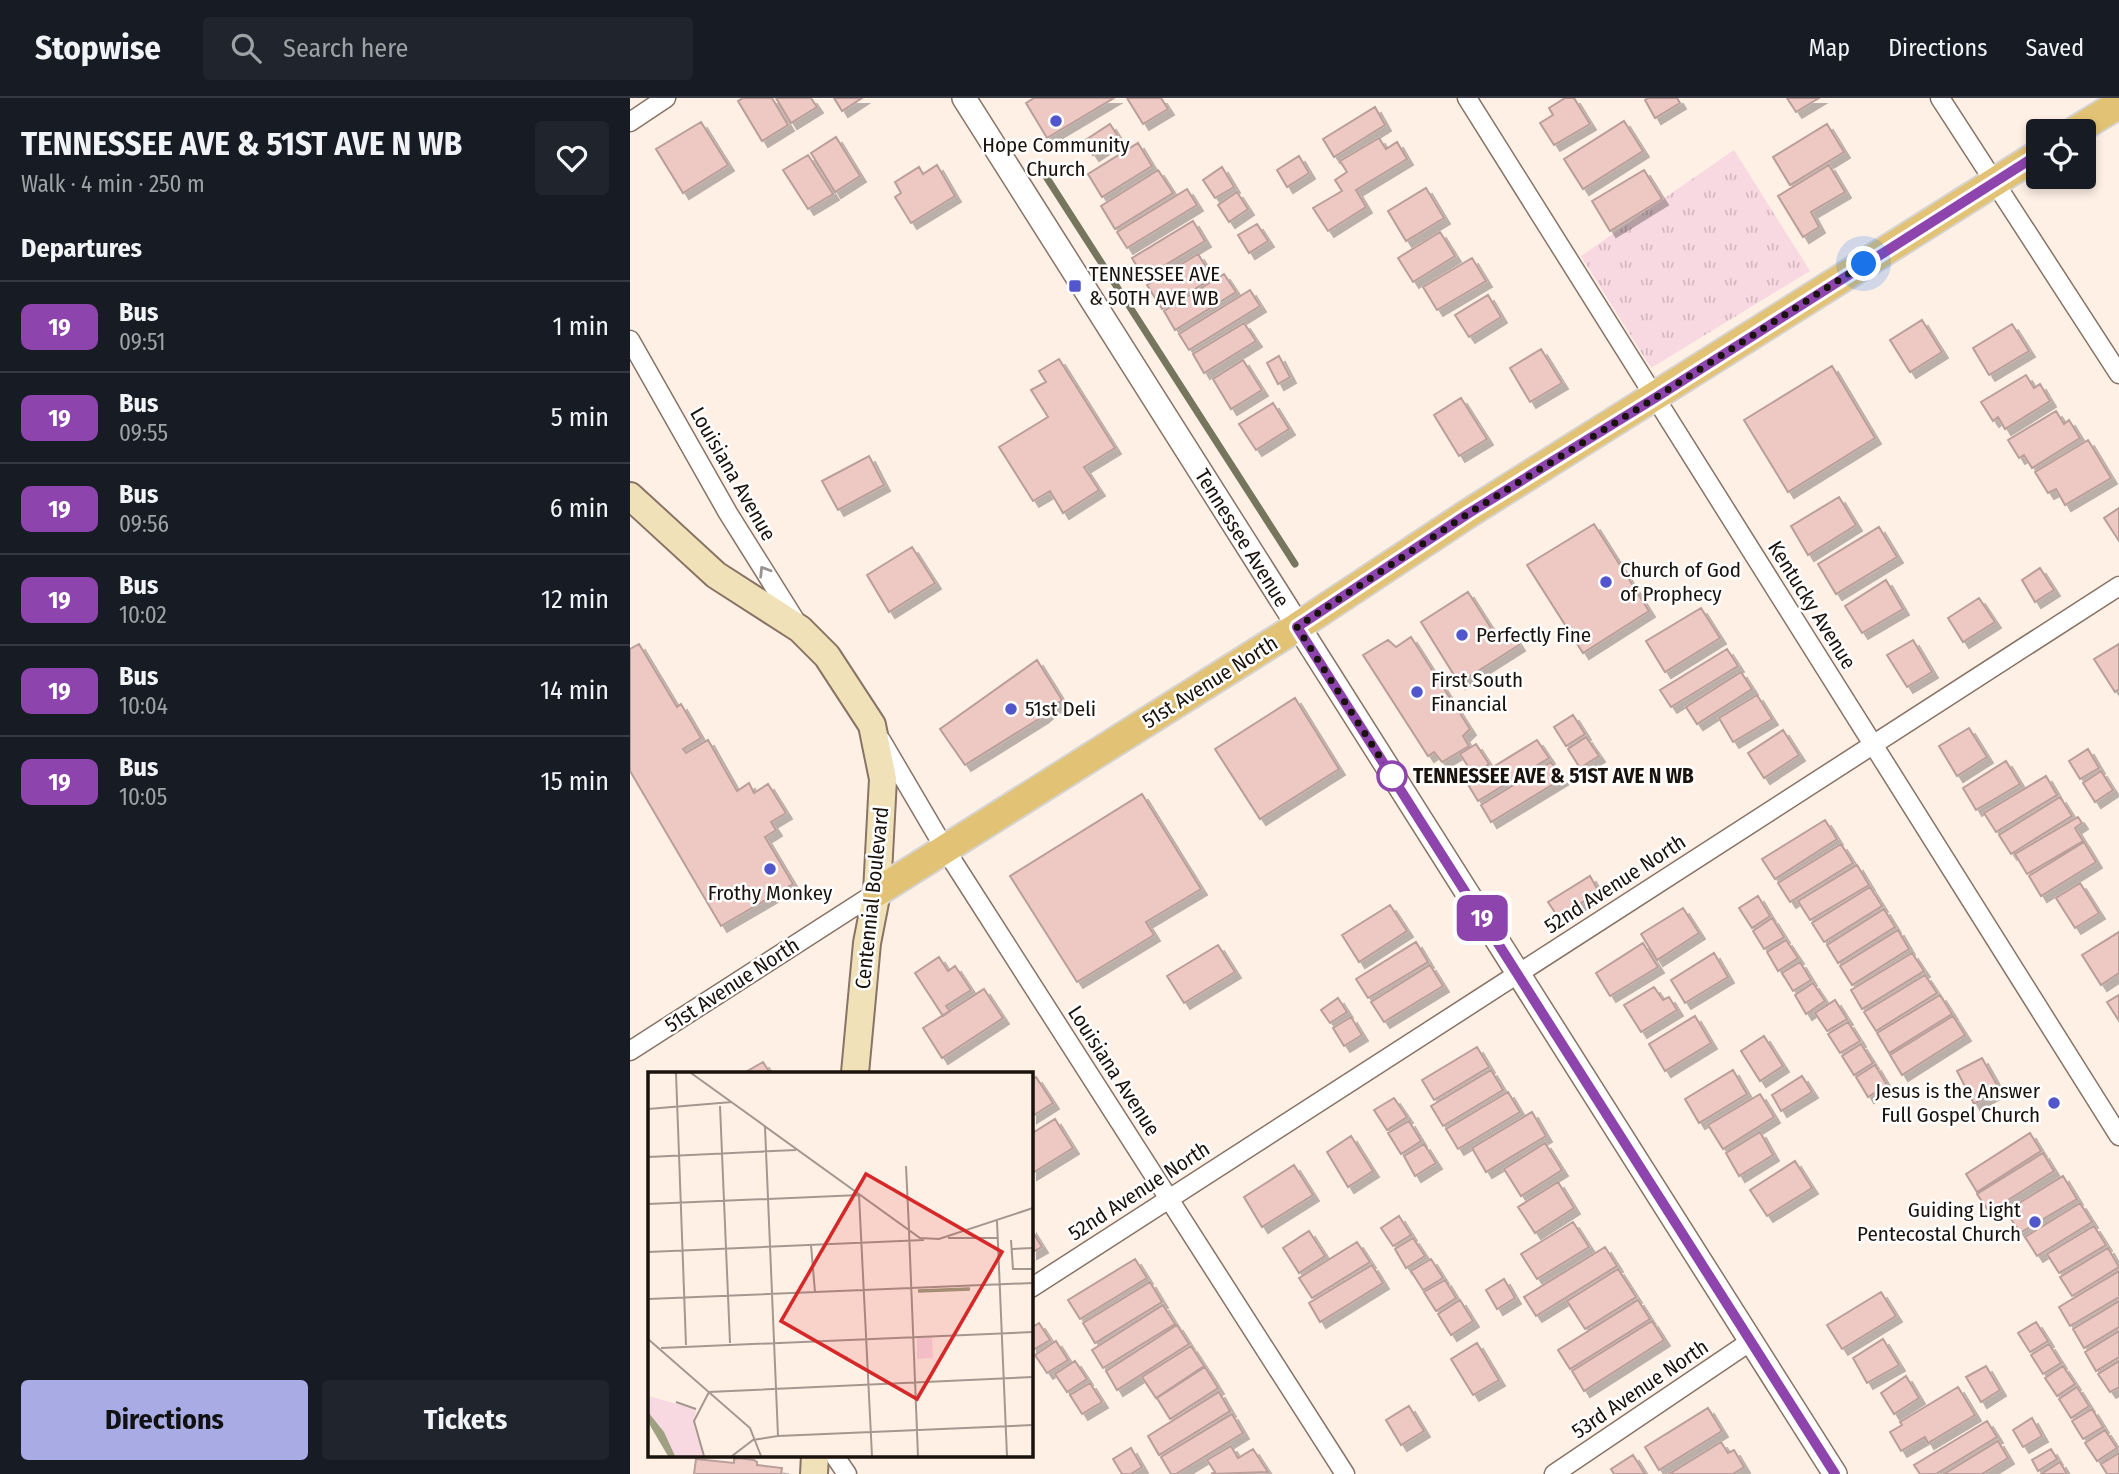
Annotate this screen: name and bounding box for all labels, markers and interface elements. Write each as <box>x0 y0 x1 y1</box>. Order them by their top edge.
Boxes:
search box <box>203 17 693 80</box>
text: Stopwise <box>35 28 161 68</box>
icon: search <box>227 29 265 67</box>
text: Search here <box>283 33 408 64</box>
text: Map <box>1809 34 1850 62</box>
text: Directions <box>1888 34 1987 62</box>
text: Saved <box>2025 34 2084 62</box>
marker: Hope Community Church <box>1048 113 1064 129</box>
map controls <box>2026 119 2096 189</box>
button: locate <box>2026 119 2096 189</box>
button: heart <box>535 121 609 195</box>
text: TENNESSEE AVE & 51ST AVE N WB <box>21 124 462 164</box>
place label: Hope Community Church <box>982 132 1130 182</box>
text: Walk · 4 min · 250 m <box>21 170 205 198</box>
text: Departures <box>21 233 142 264</box>
your location <box>1846 246 1881 281</box>
place label: TENNESSEE AVE & 50TH AVE WB <box>1089 261 1220 311</box>
marker: TENNESSEE AVE & 50TH AVE WB <box>1067 278 1083 294</box>
text: Bus <box>119 297 158 328</box>
text: 1 min <box>553 311 609 342</box>
text: 19 <box>48 313 71 341</box>
text: 09:51 <box>119 328 165 356</box>
text: Bus <box>119 388 158 419</box>
text: 5 min <box>551 402 609 433</box>
street label: Louisiana Avenue <box>684 403 782 545</box>
text: 19 <box>48 404 71 432</box>
text: 09:55 <box>119 419 168 447</box>
street label: Tennessee Avenue <box>1189 464 1295 612</box>
text: Bus <box>119 479 158 510</box>
text: 6 min <box>550 493 609 524</box>
text: 19 <box>48 495 71 523</box>
text: 09:56 <box>119 510 169 538</box>
street label: Kentucky Avenue <box>1762 536 1862 674</box>
place label: Church of God of Prophecy <box>1620 557 1741 607</box>
one-way arrow <box>760 566 773 579</box>
text: Bus <box>119 570 158 601</box>
marker: Church of God of Prophecy <box>1598 574 1614 590</box>
text: 12 min <box>541 584 609 615</box>
text: 19 <box>48 586 71 614</box>
text: 10:02 <box>119 601 167 629</box>
place label: Perfectly Fine <box>1476 622 1591 648</box>
marker: Perfectly Fine <box>1454 627 1470 643</box>
street label: 51st Avenue North <box>1138 630 1282 734</box>
text: Bus <box>119 661 158 692</box>
place label: First South Financial <box>1431 667 1523 717</box>
text: 14 min <box>540 675 609 706</box>
text: 19 <box>48 677 71 705</box>
marker: First South Financial <box>1409 684 1425 700</box>
text: 10:04 <box>119 692 168 720</box>
place label: 51st Deli <box>1025 696 1096 722</box>
marker: 51st Deli <box>1003 701 1019 717</box>
text: Bus <box>119 752 158 783</box>
marker: TENNESSEE AVE & 51ST AVE N WB <box>1377 761 1407 791</box>
place label: TENNESSEE AVE & 51ST AVE N WB <box>1413 763 1694 789</box>
text: 15 min <box>541 766 609 797</box>
text: 19 <box>48 768 71 796</box>
text: 10:05 <box>119 783 167 811</box>
street label: Centennial Boulevard <box>849 806 895 990</box>
street label: 52nd Avenue North <box>1540 829 1690 939</box>
marker: Frothy Monkey <box>762 861 778 877</box>
place label: Frothy Monkey <box>708 880 833 906</box>
line badge: 19 <box>1450 895 1514 941</box>
text: 19 <box>1471 904 1493 932</box>
street label: 51st Avenue North <box>660 932 804 1038</box>
street label: Louisiana Avenue <box>1062 1001 1166 1141</box>
inset map <box>648 1072 1032 1456</box>
place label: Jesus is the Answer Full Gospel Church <box>1875 1078 2041 1128</box>
marker: Jesus is the Answer Full Gospel Church <box>2046 1095 2062 1111</box>
street label: 52nd Avenue North <box>1064 1136 1214 1246</box>
place label: Guiding Light Pentecostal Church <box>1857 1197 2021 1247</box>
marker: Guiding Light Pentecostal Church <box>2027 1214 2043 1230</box>
street label: 53rd Avenue North <box>1567 1334 1713 1444</box>
button: Directions <box>21 1380 308 1460</box>
button: Tickets <box>322 1380 609 1460</box>

